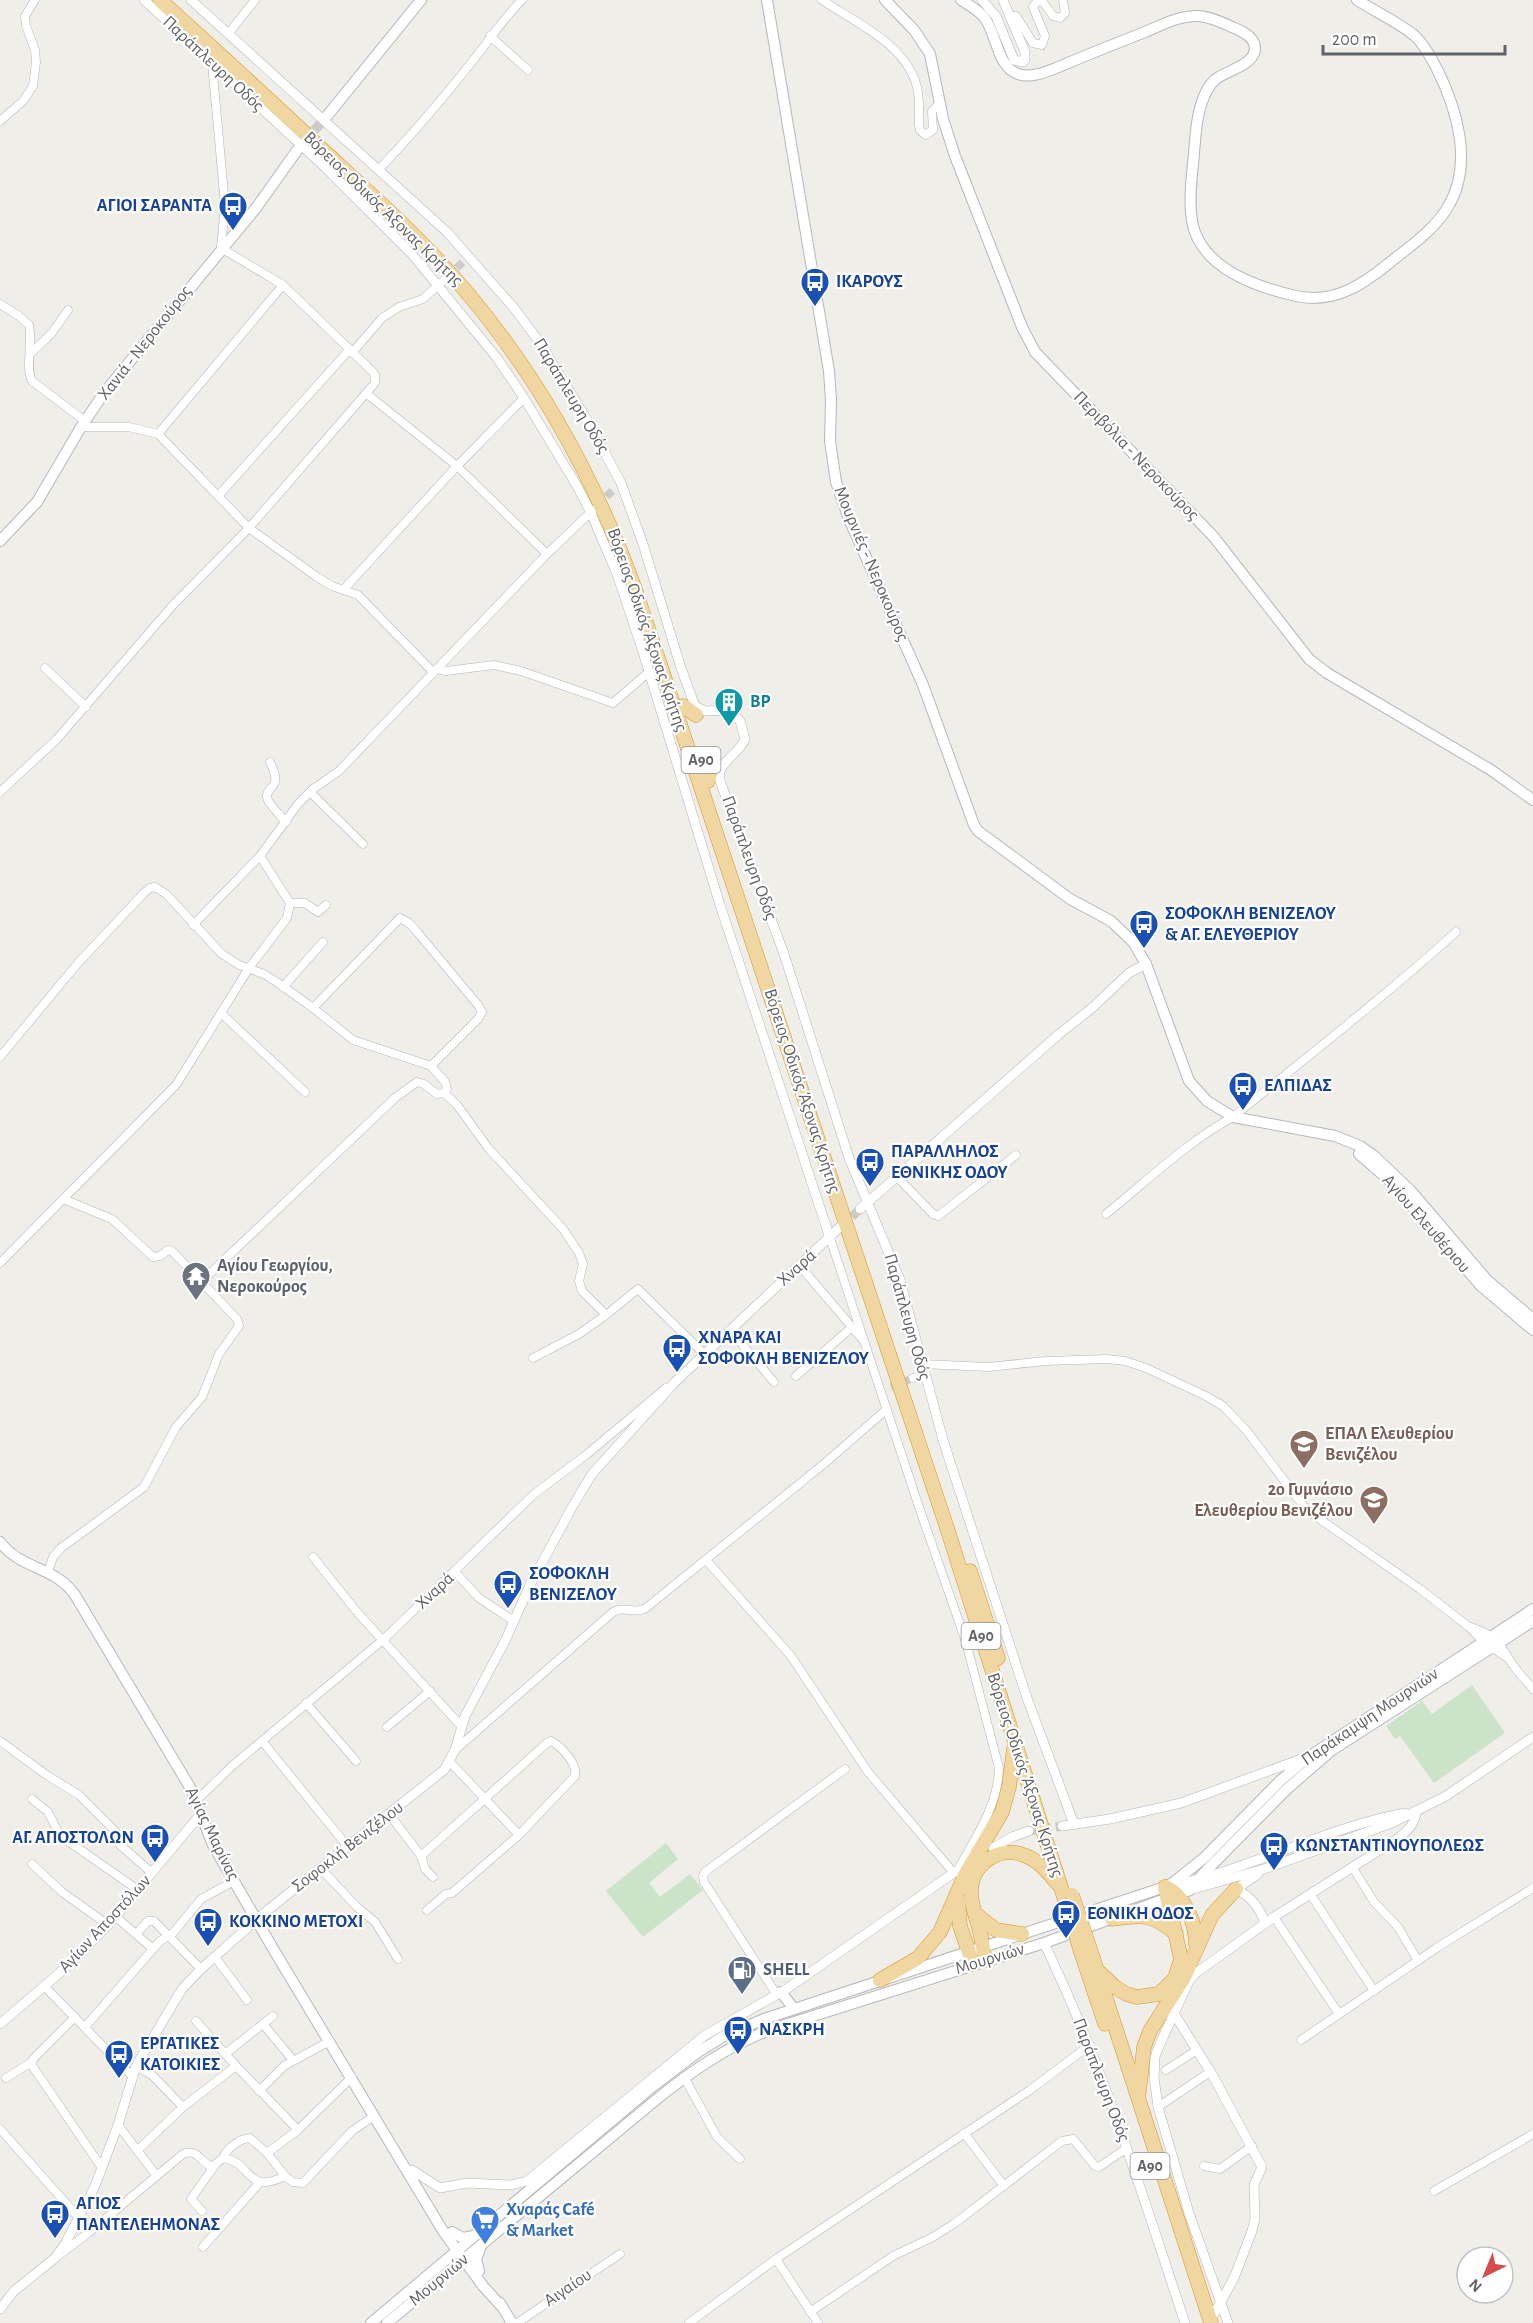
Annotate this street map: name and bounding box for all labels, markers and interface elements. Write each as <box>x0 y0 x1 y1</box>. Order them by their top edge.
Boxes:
street label: Παράπλευρη Οδός <box>159 13 267 115</box>
scale bar <box>1323 18 1504 56</box>
text: 200 m <box>1332 31 1377 49</box>
street label: Βόρειος Οδικός Άξονας Κρήτης <box>300 128 466 290</box>
bus stop icon: ΑΓΙΟΙ ΣΑΡΑΝΤΑ <box>217 190 249 232</box>
place label: ΑΓΙΟΙ ΣΑΡΑΝΤΑ <box>97 197 212 215</box>
bus stop icon: ΙΚΑΡΟΥΣ <box>799 266 831 308</box>
place label: ΙΚΑΡΟΥΣ <box>836 273 903 291</box>
street label: Χανιά - Νεροκούρος <box>95 282 195 404</box>
street label: Παράπλευρη Οδός <box>530 335 612 457</box>
street label: Περιβόλια - Νεροκούρος <box>1070 388 1202 524</box>
street label: Μουρνιές - Νεροκούρος <box>830 484 912 644</box>
street label: Βόρειος Οδικός Άξονας Κρήτης <box>604 526 690 734</box>
building icon: BP <box>713 686 745 728</box>
place label: BP <box>750 693 770 711</box>
road number: Α90 <box>682 747 720 773</box>
street label: Παράπλευρη Οδός <box>718 793 780 923</box>
place label: ΣΟΦΟΚΛΗ ΒΕΝΙΖΕΛΟΥ & ΑΓ. ΕΛΕΥΘΕΡΙΟΥ <box>1165 905 1337 944</box>
bus stop icon: ΣΟΦΟΚΛΗ ΒΕΝΙΖΕΛΟΥ & ΑΓ. ΕΛΕΥΘΕΡΙΟΥ <box>1128 908 1160 950</box>
street label: Βόρειος Οδικός Άξονας Κρήτης <box>760 987 844 1195</box>
bus stop icon: ΕΛΠΙΔΑΣ <box>1227 1070 1259 1112</box>
place label: ΕΛΠΙΔΑΣ <box>1264 1077 1332 1095</box>
place label: ΠΑΡΑΛΛΗΛΟΣ ΕΘΝΙΚΗΣ ΟΔΟΥ <box>891 1143 1009 1182</box>
bus stop icon: ΠΑΡΑΛΛΗΛΟΣ ΕΘΝΙΚΗΣ ΟΔΟΥ <box>854 1146 886 1188</box>
street label: Αγίου Ελευθέριου <box>1379 1171 1474 1277</box>
street label: Χναρά <box>774 1246 820 1290</box>
street label: Παράπλευρη Οδός <box>880 1252 934 1382</box>
place label: Αγίου Γεωργίου, Νεροκούρος <box>217 1256 333 1296</box>
temple icon: Αγίου Γεωργίου, Νεροκούρος <box>180 1260 212 1302</box>
place label: ΧΝΑΡΑ ΚΑΙ ΣΟΦΟΚΛΗ ΒΕΝΙΖΕΛΟΥ <box>698 1329 870 1368</box>
bus stop icon: ΧΝΑΡΑ ΚΑΙ ΣΟΦΟΚΛΗ ΒΕΝΙΖΕΛΟΥ <box>661 1332 693 1374</box>
place label: ΕΠΑΛ Ελευθερίου Βενιζέλου <box>1325 1424 1454 1464</box>
school or university icon: ΕΠΑΛ Ελευθερίου Βενιζέλου <box>1288 1428 1320 1470</box>
place label: 2ο Γυμνάσιο Ελευθερίου Βενιζέλου <box>1194 1480 1353 1520</box>
school or university icon: 2ο Γυμνάσιο Ελευθερίου Βενιζέλου <box>1358 1484 1390 1526</box>
place label: ΣΟΦΟΚΛΗ ΒΕΝΙΖΕΛΟΥ <box>529 1565 618 1604</box>
bus stop icon: ΣΟΦΟΚΛΗ ΒΕΝΙΖΕΛΟΥ <box>492 1568 524 1610</box>
street label: Χναρά <box>412 1569 458 1613</box>
road number: Α90 <box>962 1623 1000 1649</box>
street label: Παράκαμψη Μουρνιών <box>1298 1664 1442 1769</box>
street label: Βόρειος Οδικός Άξονας Κρήτης <box>983 1671 1067 1879</box>
street label: Αγίας Μαρίνας <box>182 1784 243 1884</box>
street label: Σοφοκλή Βενιζέλου <box>289 1798 407 1896</box>
bus stop icon: ΑΓ. ΑΠΟΣΤΟΛΩΝ <box>139 1822 171 1864</box>
place label: ΑΓ. ΑΠΟΣΤΟΛΩΝ <box>12 1829 134 1847</box>
bus stop icon: ΚΩΝΣΤΑΝΤΙΝΟΥΠΟΛΕΩΣ <box>1258 1830 1290 1872</box>
place label: ΚΩΝΣΤΑΝΤΙΝΟΥΠΟΛΕΩΣ <box>1295 1837 1485 1855</box>
street label: Αγίων Αποστόλων <box>55 1871 155 1976</box>
bus stop icon: ΕΘΝΙΚΗ ΟΔΟΣ <box>1050 1898 1082 1940</box>
place label: ΕΘΝΙΚΗ ΟΔΟΣ <box>1087 1905 1194 1923</box>
bus stop icon: ΚΟΚΚΙΝΟ ΜΕΤΟΧΙ <box>192 1906 224 1948</box>
place label: ΚΟΚΚΙΝΟ ΜΕΤΟΧΙ <box>229 1913 363 1931</box>
street label: Μουρνιών <box>953 1940 1027 1978</box>
fuel station icon: SHELL <box>726 1954 758 1996</box>
place label: SHELL <box>763 1961 809 1979</box>
bus stop icon: ΝΑΣΚΡΗ <box>722 2014 754 2056</box>
street label: Παράπλευρη Οδός <box>1069 2016 1133 2144</box>
place label: ΝΑΣΚΡΗ <box>759 2021 825 2039</box>
place label: ΕΡΓΑΤΙΚΕΣ ΚΑΤΟΙΚΙΕΣ <box>140 2035 221 2074</box>
bus stop icon: ΕΡΓΑΤΙΚΕΣ ΚΑΤΟΙΚΙΕΣ <box>103 2038 135 2080</box>
road number: Α90 <box>1130 2153 1170 2179</box>
place label: ΑΓΙΟΣ ΠΑΝΤΕΛΕΗΜΟΝΑΣ <box>76 2195 220 2234</box>
bus stop icon: ΑΓΙΟΣ ΠΑΝΤΕΛΕΗΜΟΝΑΣ <box>39 2198 71 2240</box>
place label: Χναράς Café & Market <box>506 2200 595 2240</box>
supermarket icon: Χναράς Café & Market <box>469 2204 501 2246</box>
north arrow <box>1455 2245 1515 2305</box>
street label: Μουρνιών <box>406 2250 472 2310</box>
street label: Αιγαίου <box>540 2265 595 2310</box>
text: N <box>1466 2276 1485 2295</box>

